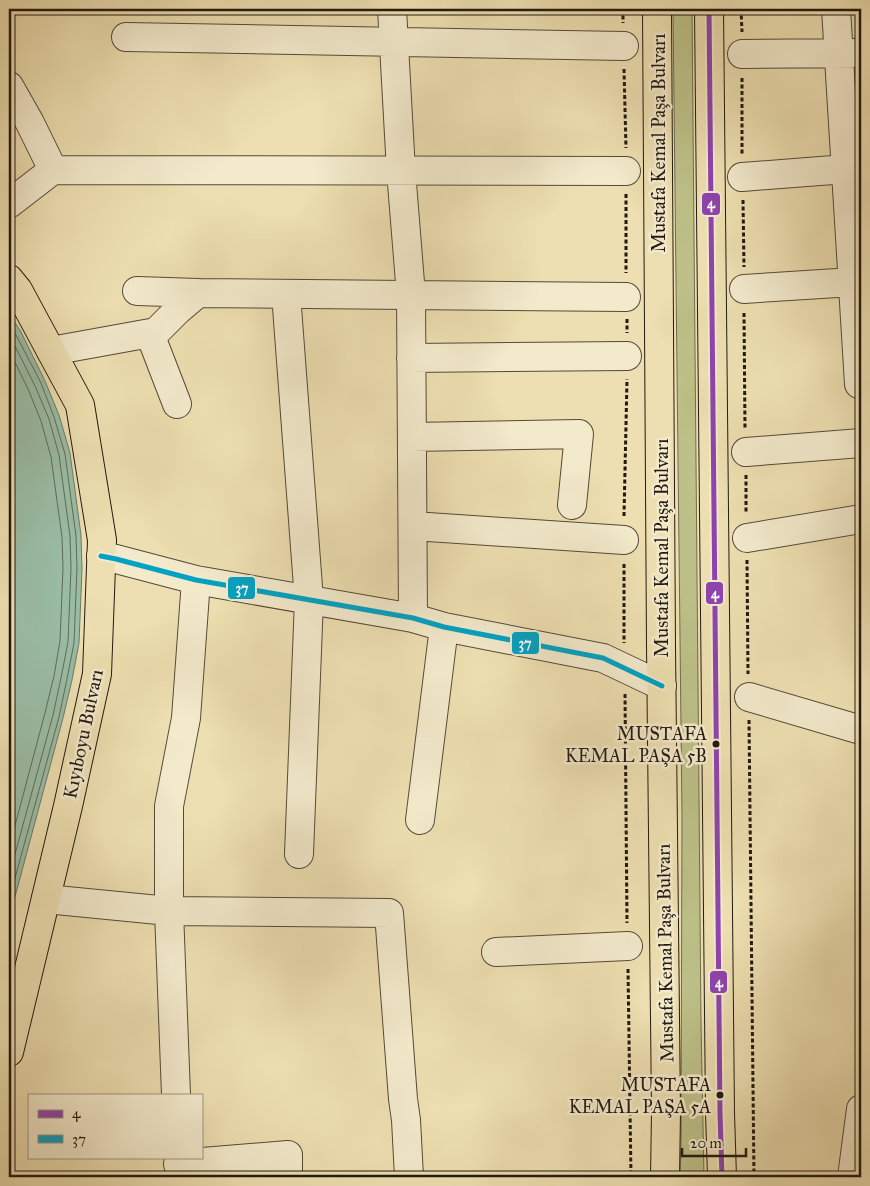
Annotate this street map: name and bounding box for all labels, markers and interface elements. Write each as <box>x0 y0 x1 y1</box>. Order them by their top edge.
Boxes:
street label: Mustafa Kemal Paşa Bulvarı <box>647 34 670 252</box>
line badge: 4 <box>701 192 721 216</box>
text: 4 <box>707 195 716 213</box>
street label: Mustafa Kemal Paşa Bulvarı <box>650 439 673 657</box>
line badge: 37 <box>227 576 256 600</box>
text: 37 <box>235 580 249 598</box>
line badge: 4 <box>705 581 724 605</box>
text: 4 <box>711 585 720 603</box>
line badge: 37 <box>511 631 540 655</box>
text: 37 <box>518 635 532 653</box>
street label: Kıyıboyu Bulvarı <box>58 667 108 801</box>
place label: MUSTAFA KEMAL PAŞA 5B <box>565 723 707 767</box>
marker: MUSTAFA KEMAL PAŞA 5B <box>711 739 721 749</box>
street label: Mustafa Kemal Paşa Bulvarı <box>652 843 678 1063</box>
line badge: 4 <box>709 970 728 994</box>
text: 4 <box>715 974 724 992</box>
place label: MUSTAFA KEMAL PAŞA 5A <box>569 1074 711 1118</box>
marker: MUSTAFA KEMAL PAŞA 5A <box>715 1090 725 1100</box>
legend <box>28 1094 202 1158</box>
text: 4 <box>72 1104 81 1122</box>
scale bar <box>682 1126 746 1158</box>
text: 37 <box>72 1130 86 1148</box>
text: 20 m <box>690 1134 722 1152</box>

